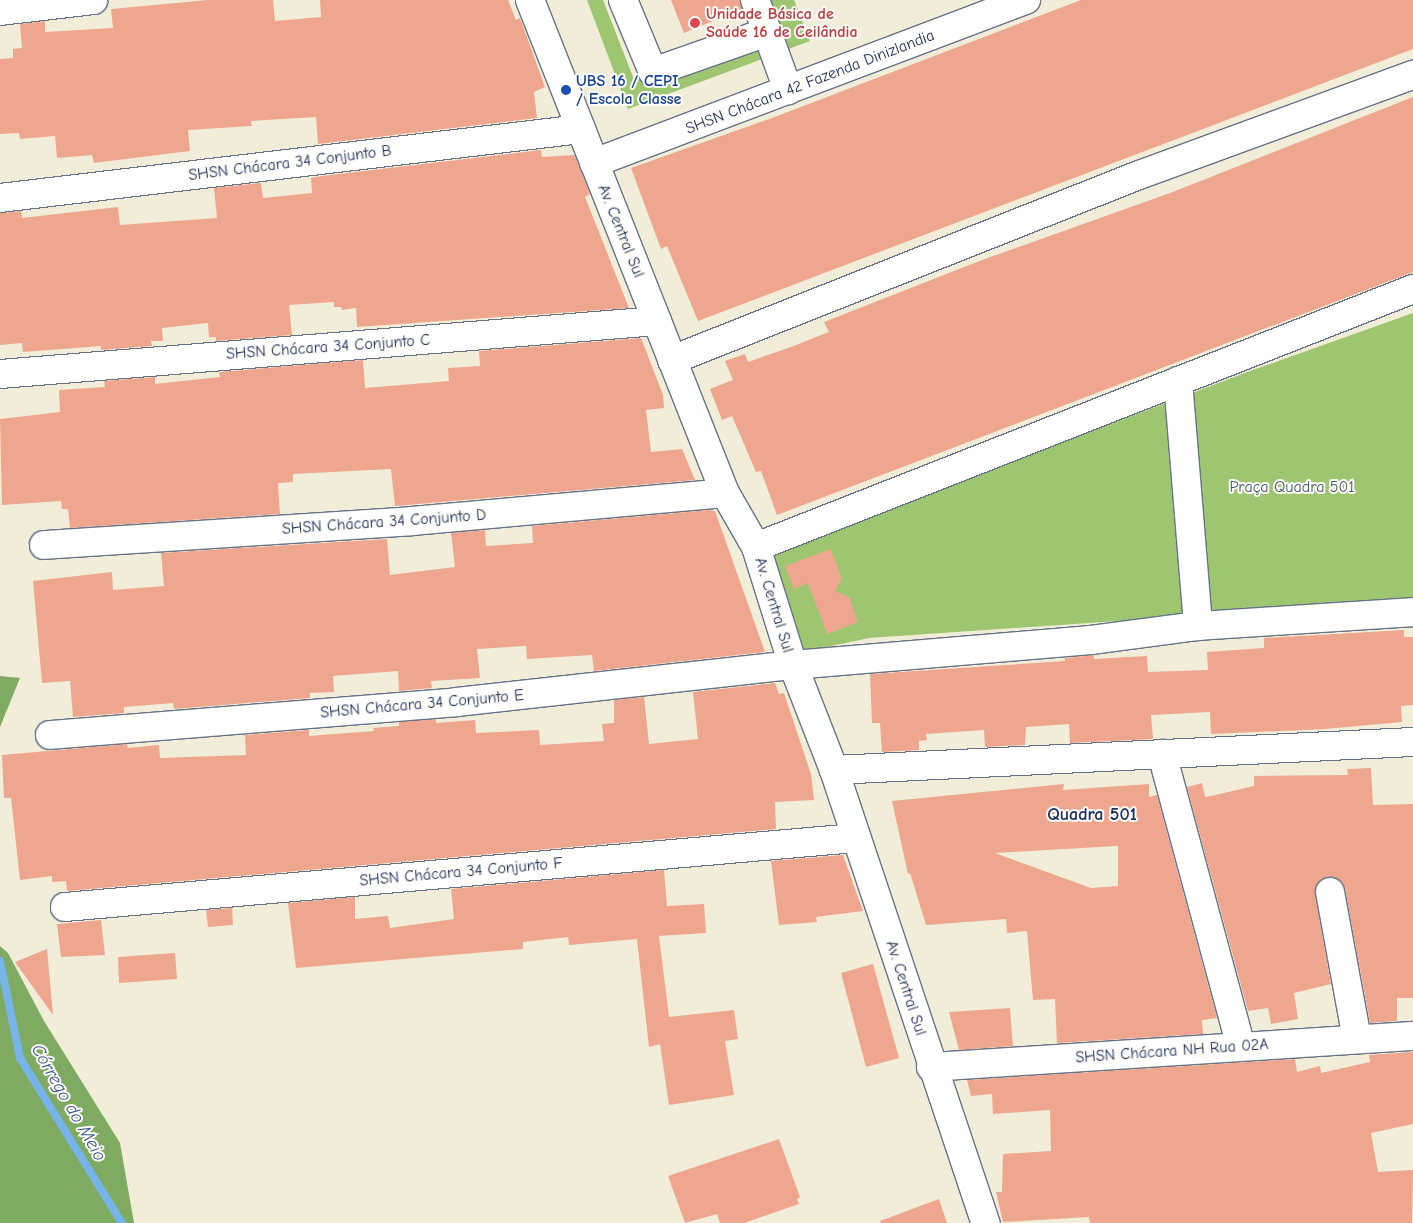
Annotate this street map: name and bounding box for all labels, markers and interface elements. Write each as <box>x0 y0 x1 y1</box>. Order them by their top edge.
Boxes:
place label: Unidade Básica de Saúde 16 de Ceilândia <box>706 4 858 42</box>
marker: Unidade Básica de Saúde 16 de Ceilândia <box>688 16 702 30</box>
street label: SHSN Chácara 42 Fazenda Dinizlandia <box>683 26 937 138</box>
place label: UBS 16 / CEPI / Escola Classe <box>576 71 681 109</box>
marker: UBS 16 / CEPI / Escola Classe <box>560 84 572 96</box>
street label: SHSN Chácara 34 Conjunto B <box>187 141 393 185</box>
street label: Av. Central Sul <box>594 182 648 280</box>
street label: SHSN Chácara 34 Conjunto C <box>225 330 431 364</box>
park label: Praça Quadra 501 <box>1229 477 1355 497</box>
street label: SHSN Chácara 34 Conjunto D <box>281 505 487 539</box>
street label: Av. Central Sul <box>750 555 798 655</box>
street label: SHSN Chácara 34 Conjunto E <box>320 686 524 722</box>
district label: Quadra 501 <box>1047 804 1137 826</box>
street label: SHSN Chácara 34 Conjunto F <box>359 854 563 890</box>
street label: Av. Central Sul <box>882 938 930 1038</box>
street label: SHSN Chácara NH Rua 02A <box>1075 1035 1269 1067</box>
water label: Córrego do Meio <box>26 1041 110 1165</box>

